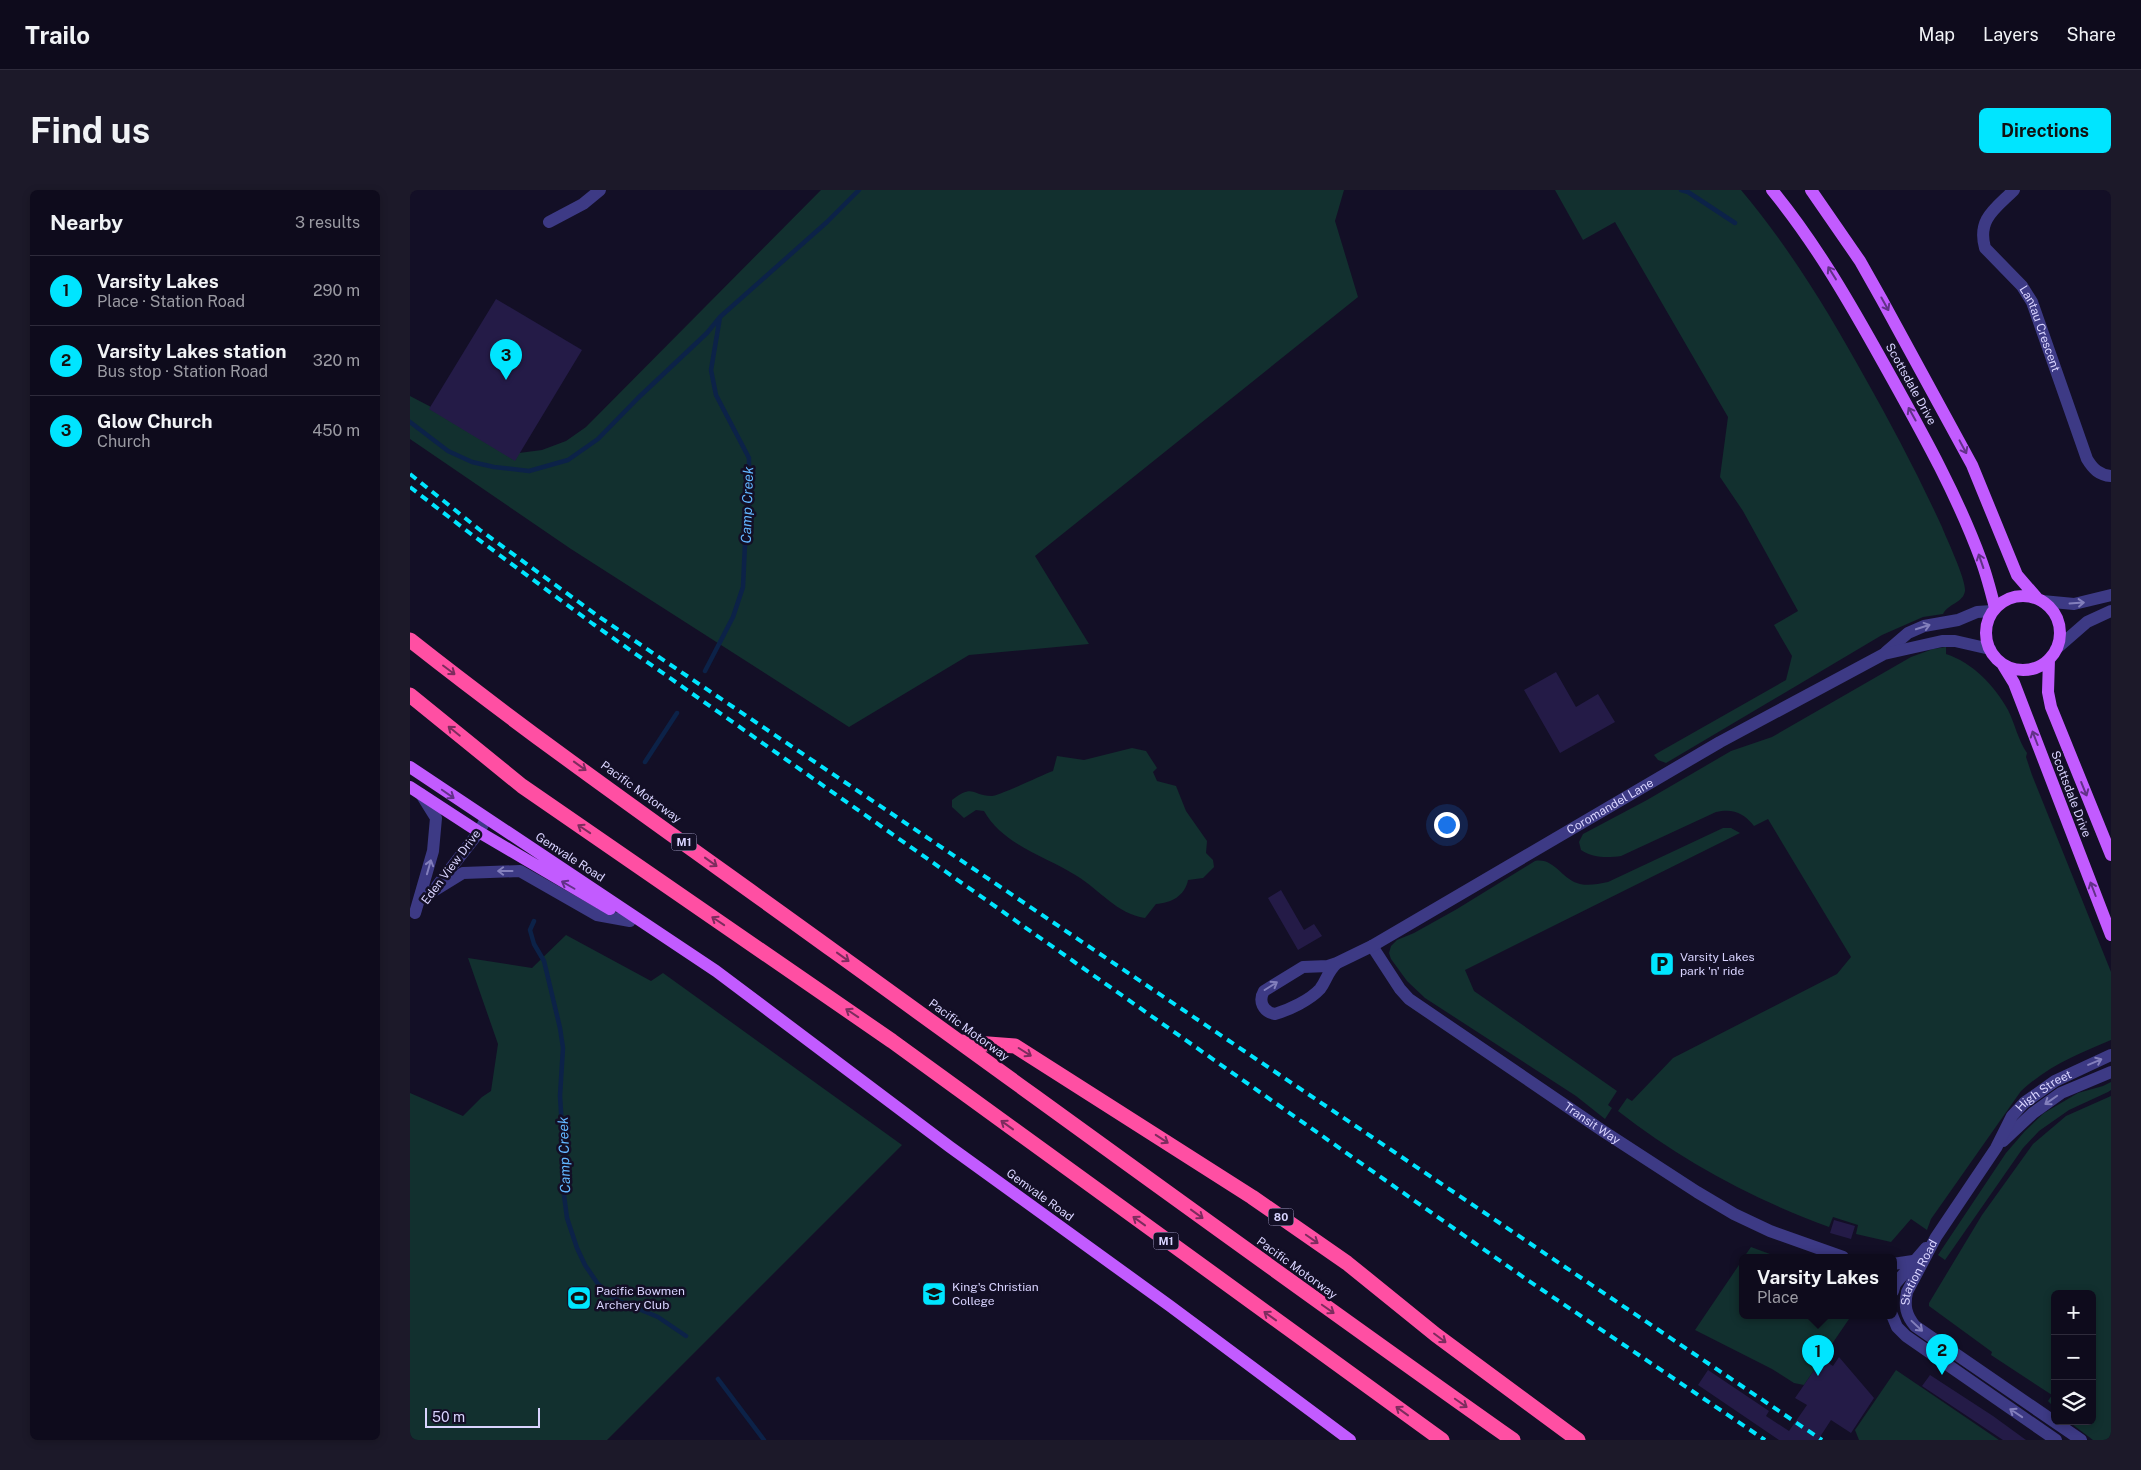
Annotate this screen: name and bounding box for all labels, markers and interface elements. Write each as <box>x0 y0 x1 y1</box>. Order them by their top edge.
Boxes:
text: Trailo <box>25 21 90 49</box>
text: Map <box>1919 24 1955 45</box>
text: Layers <box>1983 24 2039 45</box>
text: Share <box>2067 24 2116 45</box>
button: Directions <box>1979 108 2111 153</box>
text: Find us <box>30 110 150 151</box>
text: Nearby <box>50 210 123 235</box>
text: 3 results <box>295 213 360 232</box>
one-way arrow <box>1826 267 1836 281</box>
text: Varsity Lakes <box>97 270 219 292</box>
text: 1 <box>63 281 69 300</box>
text: 290 m <box>313 281 360 300</box>
street label: Lantau Crescent <box>2016 283 2063 374</box>
text: Place · Station Road <box>97 292 245 311</box>
one-way arrow <box>1880 297 1890 312</box>
pin: 3 <box>490 339 522 380</box>
text: Varsity Lakes station <box>97 340 286 362</box>
street label: Scottsdale Drive <box>1883 341 1939 427</box>
text: 2 <box>61 351 71 370</box>
text: 320 m <box>313 351 360 370</box>
text: Bus stop · Station Road <box>97 362 268 381</box>
one-way arrow <box>1907 407 1917 422</box>
text: Glow Church <box>97 410 213 432</box>
text: 3 <box>61 421 71 440</box>
text: 450 m <box>312 421 360 440</box>
text: Church <box>97 432 151 451</box>
one-way arrow <box>1959 439 1968 454</box>
water label: Camp Creek <box>738 466 756 544</box>
one-way arrow <box>1976 554 1985 570</box>
one-way arrow <box>2069 598 2085 607</box>
one-way arrow <box>1915 622 1931 631</box>
one-way arrow <box>442 665 456 675</box>
one-way arrow <box>448 726 461 737</box>
one-way arrow <box>2030 730 2039 746</box>
street label: Scottsdale Drive <box>2048 749 2094 839</box>
street label: Pacific Motorway <box>598 758 684 826</box>
one-way arrow <box>572 761 586 772</box>
street label: Coromandel Lane <box>1564 776 1656 837</box>
one-way arrow <box>2080 781 2089 796</box>
one-way arrow <box>440 789 454 799</box>
your location <box>1434 812 1460 838</box>
one-way arrow <box>577 824 591 834</box>
street label: Eden View Drive <box>418 827 484 907</box>
street label: Gemvale Road <box>533 829 607 885</box>
road number: M1 <box>672 834 696 850</box>
one-way arrow <box>704 857 718 867</box>
one-way arrow <box>424 859 434 875</box>
one-way arrow <box>498 866 514 876</box>
one-way arrow <box>561 879 575 889</box>
one-way arrow <box>2088 882 2097 897</box>
one-way arrow <box>711 916 725 926</box>
place label: Varsity Lakes park 'n' ride <box>1680 950 1755 978</box>
parking icon: Varsity Lakes park 'n' ride <box>1649 951 1675 977</box>
one-way arrow <box>836 952 850 962</box>
one-way arrow <box>1264 981 1278 991</box>
street label: Pacific Motorway <box>926 996 1012 1064</box>
one-way arrow <box>845 1008 859 1018</box>
one-way arrow <box>1017 1047 1031 1057</box>
one-way arrow <box>2087 1057 2102 1067</box>
street label: High Street <box>2013 1067 2074 1114</box>
one-way arrow <box>2044 1095 2058 1105</box>
street label: Transit Way <box>1561 1099 1623 1148</box>
water label: Camp Creek <box>555 1116 573 1194</box>
one-way arrow <box>1001 1120 1015 1130</box>
one-way arrow <box>1154 1134 1168 1144</box>
street label: Gemvale Road <box>1004 1166 1076 1224</box>
one-way arrow <box>1189 1208 1203 1219</box>
road number: 80 <box>1268 1209 1294 1226</box>
one-way arrow <box>1132 1216 1146 1226</box>
road number: M1 <box>1154 1232 1178 1250</box>
street label: Pacific Motorway <box>1254 1234 1340 1302</box>
one-way arrow <box>1304 1234 1318 1244</box>
street label: Station Road <box>1899 1237 1940 1306</box>
popup <box>1739 1254 1897 1319</box>
text: Varsity Lakes <box>1757 1266 1879 1288</box>
place label: King's Christian College <box>952 1280 1039 1308</box>
school or university icon: King's Christian College <box>921 1281 947 1307</box>
place label: Pacific Bowmen Archery Club <box>596 1284 685 1312</box>
sports icon: Pacific Bowmen Archery Club <box>566 1285 592 1311</box>
text: Place <box>1757 1288 1799 1307</box>
map controls <box>2051 1290 2096 1425</box>
button: + <box>2051 1290 2096 1335</box>
one-way arrow <box>1321 1304 1335 1314</box>
one-way arrow <box>1264 1311 1277 1322</box>
one-way arrow <box>1910 1320 1923 1332</box>
one-way arrow <box>1433 1333 1447 1343</box>
pin: 2 <box>1926 1334 1958 1375</box>
pin: 1 <box>1802 1335 1834 1376</box>
button: − <box>2051 1335 2096 1380</box>
button: layers <box>2051 1380 2096 1425</box>
one-way arrow <box>1453 1398 1467 1408</box>
scale bar <box>425 1405 540 1428</box>
one-way arrow <box>1396 1406 1409 1417</box>
one-way arrow <box>2009 1408 2023 1418</box>
text: 50 m <box>432 1409 465 1425</box>

